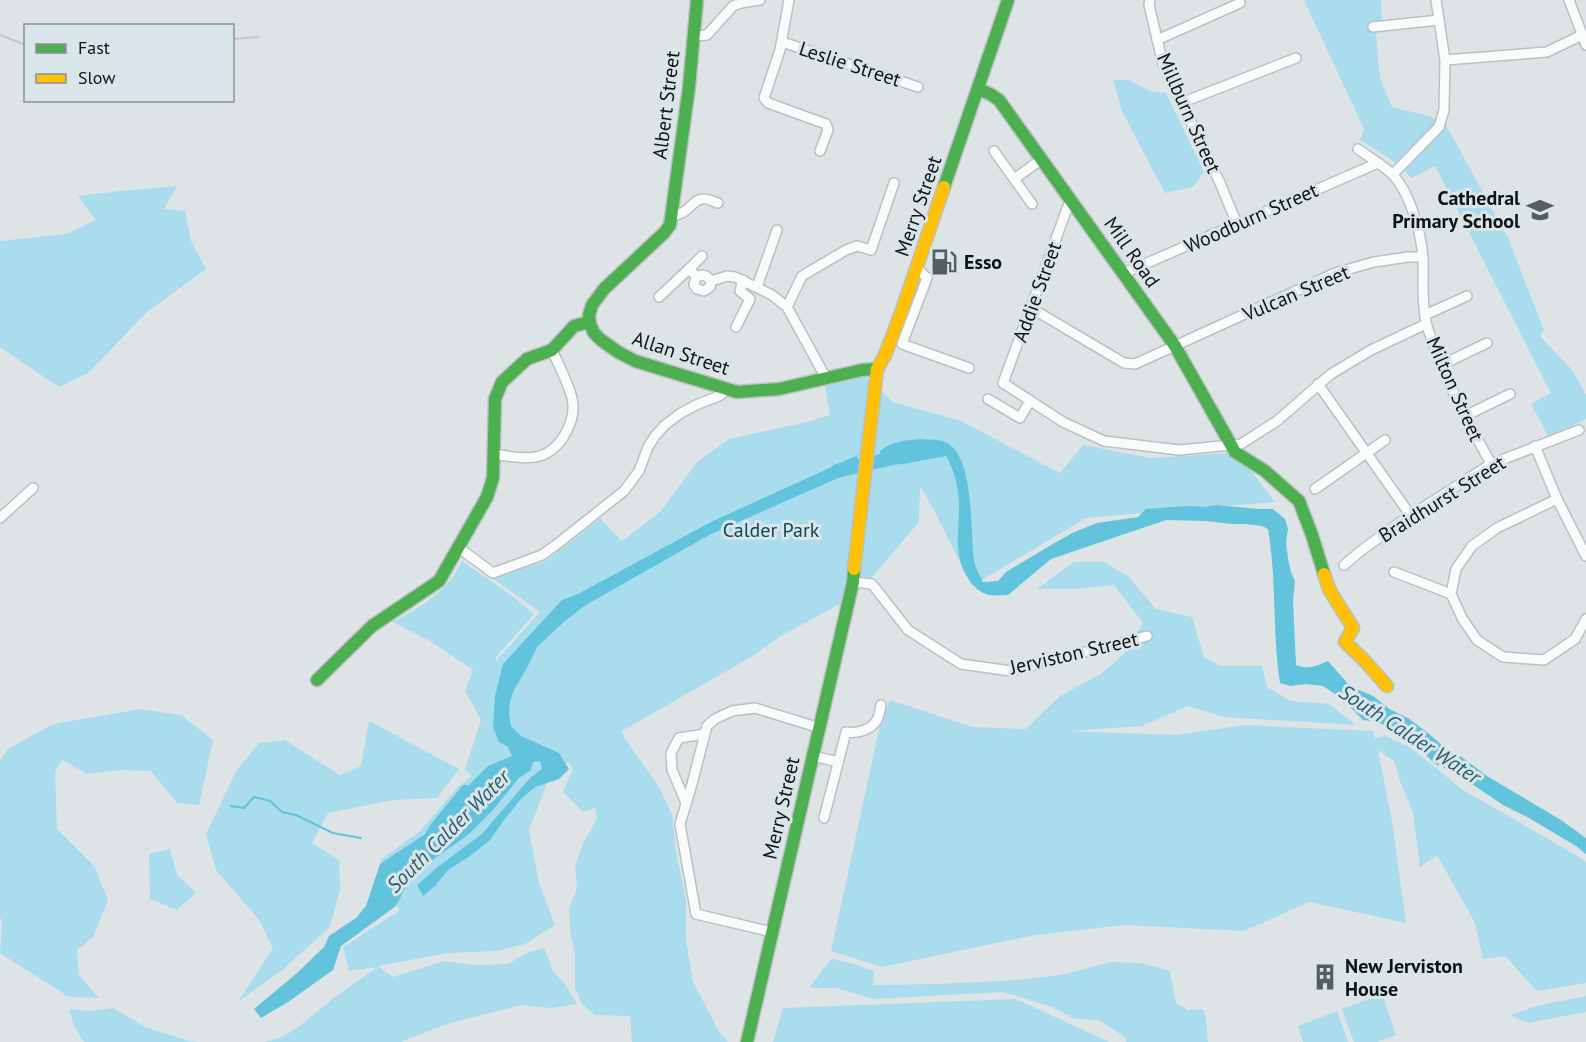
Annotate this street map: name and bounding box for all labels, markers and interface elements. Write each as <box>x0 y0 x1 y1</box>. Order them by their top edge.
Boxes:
legend <box>24 24 234 102</box>
street label: Leslie Street <box>796 35 904 93</box>
text: Fast <box>78 36 110 59</box>
street label: Albert Street <box>646 49 686 161</box>
street label: Millburn Street <box>1151 49 1227 177</box>
text: Slow <box>78 66 116 89</box>
street label: Merry Street <box>889 152 947 260</box>
street label: Woodburn Street <box>1180 177 1322 259</box>
place label: Cathedral Primary School <box>1392 185 1520 234</box>
school or university icon: Cathedral Primary School <box>1525 195 1555 225</box>
street label: Mill Road <box>1098 212 1166 292</box>
street label: Addie Street <box>1007 238 1067 346</box>
fuel station icon: Esso <box>929 247 959 277</box>
place label: Esso <box>964 249 1002 275</box>
street label: Vulcan Street <box>1238 259 1353 327</box>
street label: Allan Street <box>629 325 733 381</box>
street label: Milton Street <box>1420 333 1490 445</box>
street label: Braidhurst Street <box>1374 450 1510 548</box>
park label: Calder Park <box>723 517 820 543</box>
street label: Jerviston Street <box>1006 626 1141 681</box>
water label: South Calder Water <box>1334 678 1488 791</box>
street label: Merry Street <box>757 754 805 862</box>
water label: South Calder Water <box>381 762 517 898</box>
place label: New Jerviston House <box>1345 953 1463 1002</box>
building icon: New Jerviston House <box>1310 962 1340 992</box>

